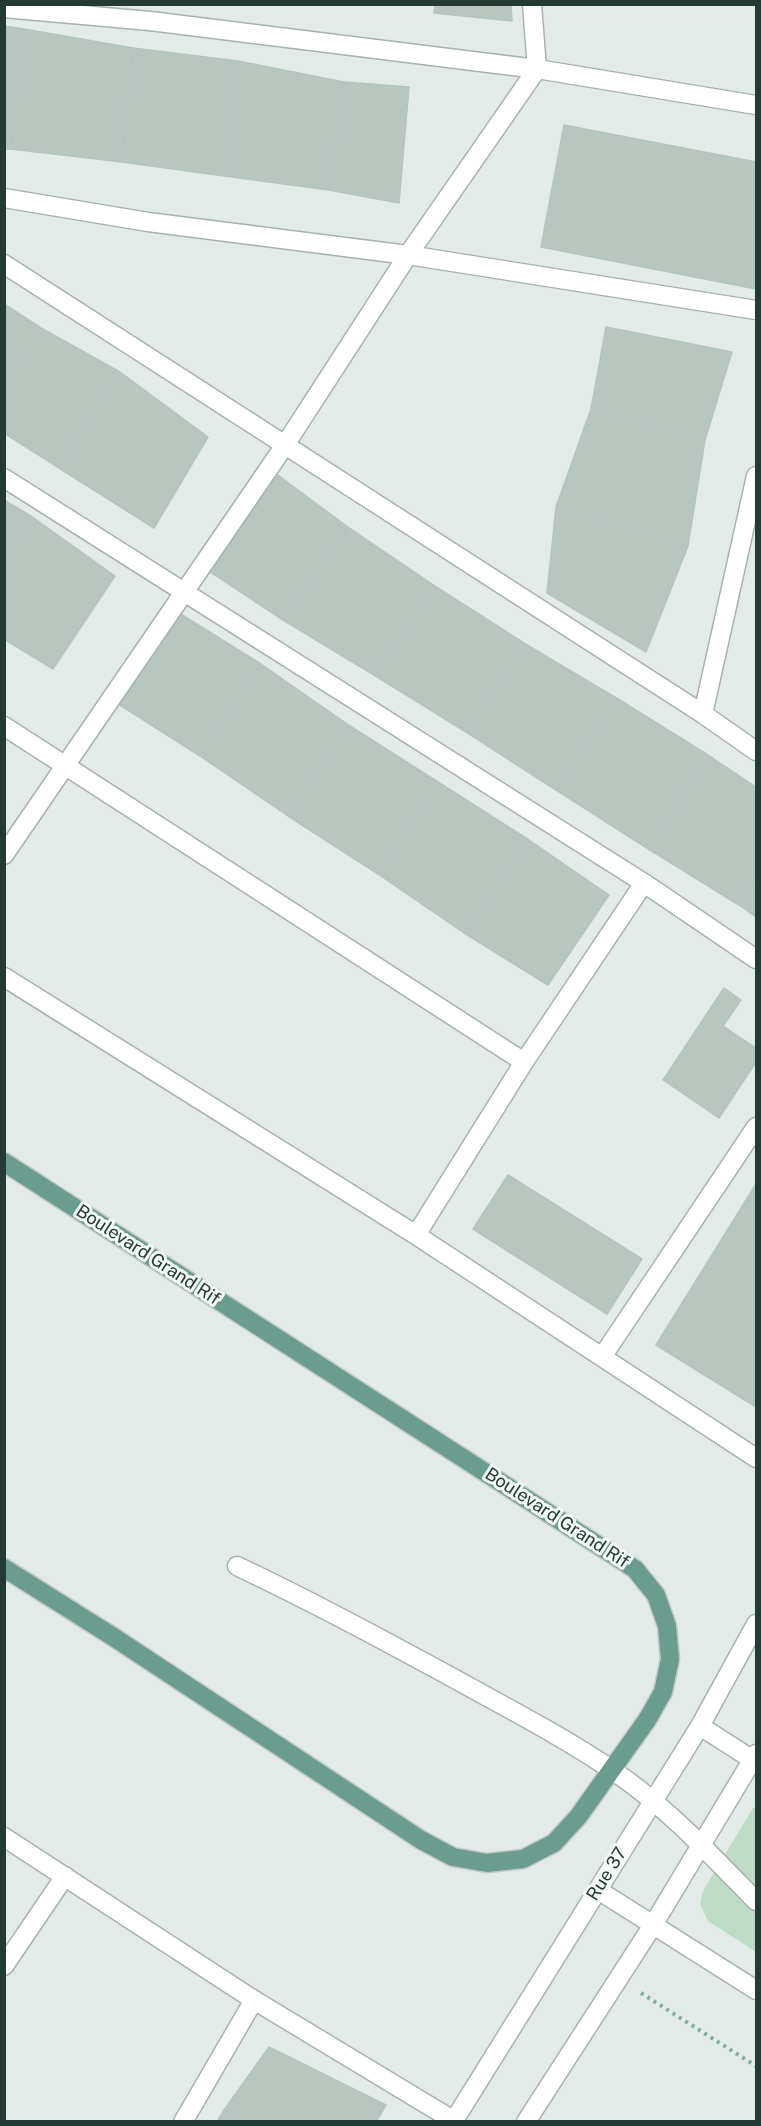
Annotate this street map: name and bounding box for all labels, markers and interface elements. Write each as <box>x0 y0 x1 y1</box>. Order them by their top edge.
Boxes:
street label: Boulevard Grand Rif <box>72 1200 224 1310</box>
street label: Boulevard Grand Rif <box>481 1463 633 1573</box>
street label: Rue 37 <box>582 1843 632 1905</box>

